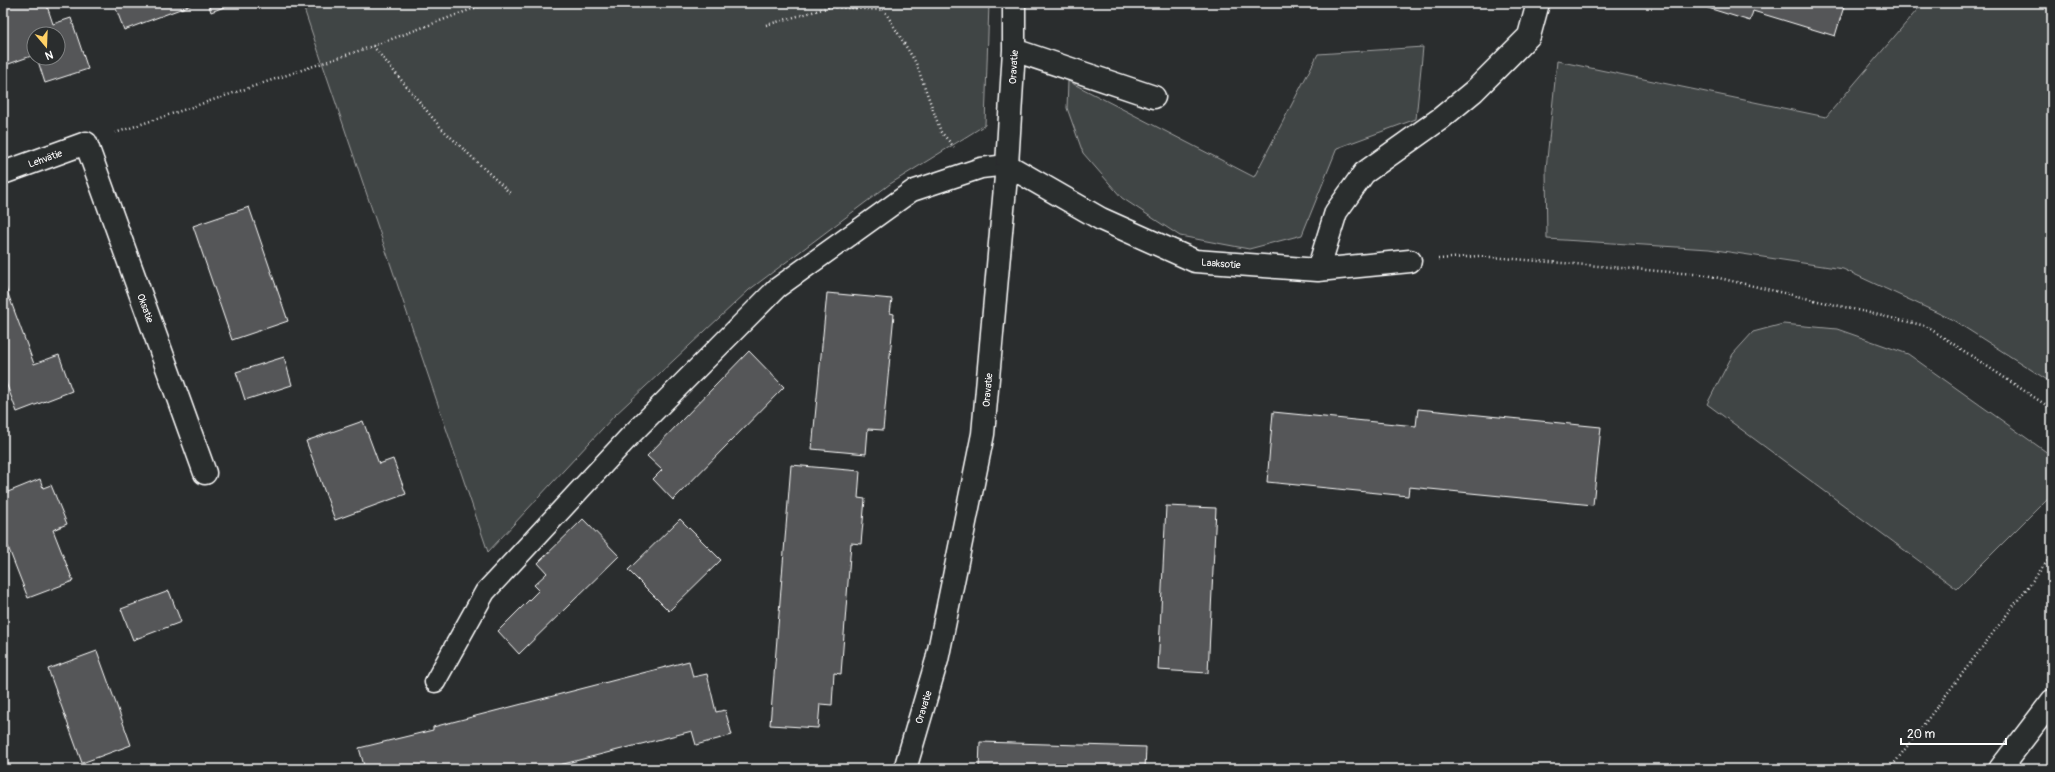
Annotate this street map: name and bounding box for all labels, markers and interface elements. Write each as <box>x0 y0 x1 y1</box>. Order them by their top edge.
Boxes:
north arrow <box>26 26 66 66</box>
text: N <box>43 48 55 63</box>
street label: Oravatie <box>1007 50 1021 84</box>
street label: Lehvätie <box>27 147 64 171</box>
street label: Laaksotie <box>1201 257 1241 271</box>
street label: Oksatie <box>134 292 156 325</box>
street label: Oravatie <box>981 372 995 408</box>
street label: Oravatie <box>913 689 935 725</box>
scale bar <box>1901 720 2006 746</box>
text: 20 m <box>1907 727 1936 742</box>

